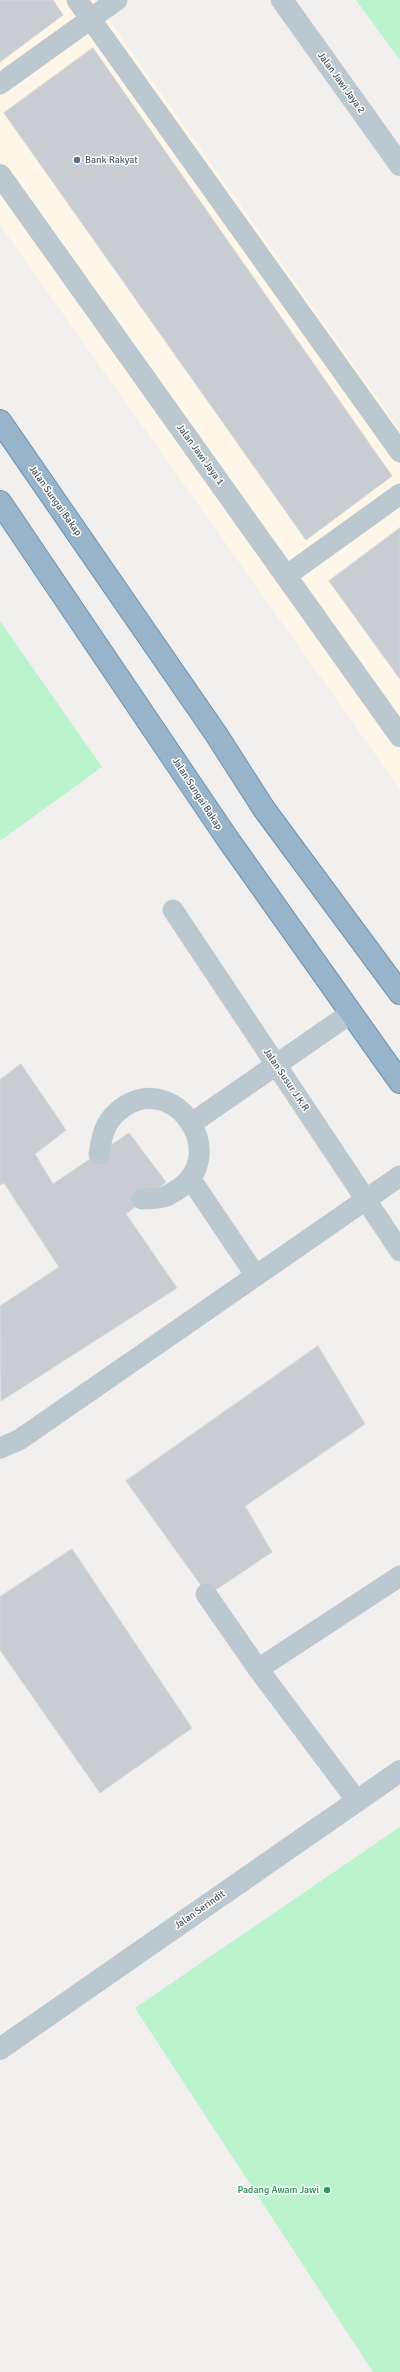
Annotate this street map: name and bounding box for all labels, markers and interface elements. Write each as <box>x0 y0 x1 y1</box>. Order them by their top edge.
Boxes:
street label: Jalan Jawi Jaya 2 <box>315 50 367 116</box>
place label: Bank Rakyat <box>85 154 138 166</box>
marker: Bank Rakyat <box>72 155 82 165</box>
street label: Jalan Jawi Jaya 1 <box>174 422 226 488</box>
street label: Jalan Sungai Bakap <box>26 463 84 539</box>
street label: Jalan Sungai Bakap <box>169 756 225 832</box>
street label: Jalan Susur J.K.R <box>261 1046 311 1114</box>
street label: Jalan Serindit <box>172 1888 228 1932</box>
place label: Padang Awam Jawi <box>238 2184 319 2196</box>
marker: Padang Awam Jawi <box>322 2185 332 2195</box>

